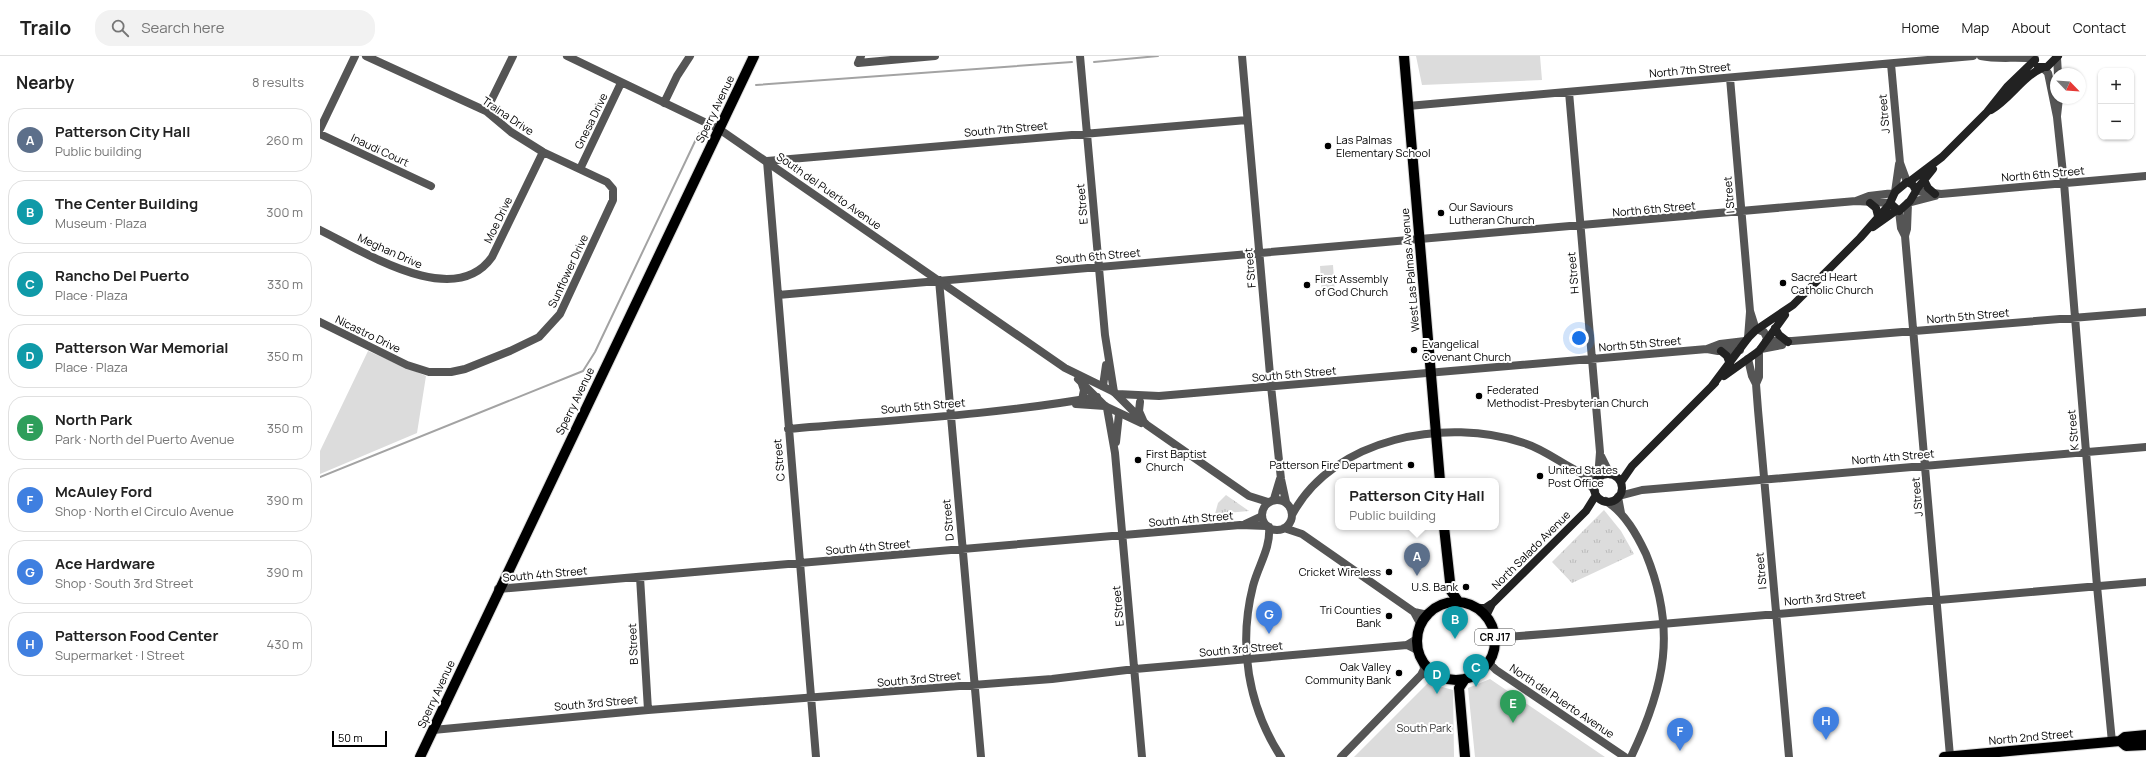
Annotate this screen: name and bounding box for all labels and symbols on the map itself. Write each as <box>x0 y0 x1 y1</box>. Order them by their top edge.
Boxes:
street label: North 7th Street <box>1648 58 1732 81</box>
north arrow <box>2050 68 2086 104</box>
street label: Sperry Avenue <box>692 72 738 145</box>
street label: Gnesa Drive <box>571 90 611 151</box>
street label: Traina Drive <box>480 93 537 139</box>
street label: J Street <box>1874 94 1893 134</box>
street label: South 7th Street <box>963 117 1048 140</box>
street label: Inaudi Court <box>349 130 412 170</box>
place label: Las Palmas Elementary School <box>1336 132 1431 160</box>
marker: Las Palmas Elementary School <box>1323 141 1333 151</box>
street label: South del Puerto Avenue <box>774 149 885 233</box>
street label: North 6th Street <box>2001 162 2085 185</box>
street label: I Street <box>1719 176 1738 214</box>
street label: E Street <box>1072 183 1091 225</box>
street label: Moe Drive <box>480 193 516 246</box>
street label: North 6th Street <box>1612 197 1696 220</box>
place label: Our Saviours Lutheran Church <box>1449 199 1535 227</box>
street label: West Las Palmas Avenue <box>1397 207 1422 333</box>
marker: Our Saviours Lutheran Church <box>1436 208 1446 218</box>
street label: Meghan Drive <box>355 230 425 272</box>
street label: Sunflower Drive <box>544 231 591 310</box>
street label: South 6th Street <box>1055 244 1141 267</box>
street label: F Street <box>1240 247 1259 289</box>
street label: H Street <box>1563 251 1582 295</box>
place label: Sacred Heart Catholic Church <box>1791 269 1873 297</box>
place label: First Assembly of God Church <box>1315 271 1388 299</box>
marker: Sacred Heart Catholic Church <box>1778 278 1788 288</box>
marker: First Assembly of God Church <box>1302 280 1312 290</box>
street label: North 5th Street <box>1926 304 2010 327</box>
street label: Nicastro Drive <box>333 311 404 356</box>
your location <box>1569 328 1589 348</box>
street label: North 5th Street <box>1598 332 1682 355</box>
place label: Evangelical Covenant Church <box>1422 336 1511 364</box>
marker: Evangelical Covenant Church <box>1409 345 1419 355</box>
street label: South 5th Street <box>1251 362 1337 385</box>
street label: Sperry Avenue <box>552 364 598 437</box>
place label: Federated Methodist-Presbyterian Church <box>1487 382 1649 410</box>
marker: Federated Methodist-Presbyterian Church <box>1474 391 1484 401</box>
street label: South 5th Street <box>880 394 966 417</box>
street label: K Street <box>2063 409 2082 451</box>
street label: C Street <box>769 438 788 482</box>
street label: North 4th Street <box>1851 445 1935 468</box>
place label: First Baptist Church <box>1146 446 1207 474</box>
marker: First Baptist Church <box>1133 455 1143 465</box>
place label: Patterson Fire Department <box>1269 457 1403 472</box>
marker: Patterson Fire Department <box>1406 460 1416 470</box>
place label: United States Post Office <box>1548 462 1618 490</box>
marker: United States Post Office <box>1535 471 1545 481</box>
street label: J Street <box>1907 477 1926 517</box>
street label: D Street <box>938 499 957 542</box>
street label: South 4th Street <box>1148 507 1234 530</box>
street label: North Salado Avenue <box>1488 507 1574 592</box>
street label: South 4th Street <box>825 535 911 558</box>
pin: A <box>1404 543 1430 576</box>
street label: I Street <box>1751 552 1770 590</box>
street label: South 4th Street <box>502 562 588 585</box>
place label: Cricket Wireless <box>1299 564 1381 579</box>
marker: Cricket Wireless <box>1384 567 1394 577</box>
place label: U.S. Bank <box>1411 579 1459 594</box>
marker: U.S. Bank <box>1461 582 1471 592</box>
street label: E Street <box>1108 585 1127 627</box>
street label: North 3rd Street <box>1783 586 1867 609</box>
pin: G <box>1256 601 1282 634</box>
place label: Tri Counties Bank <box>1320 602 1382 630</box>
pin: B <box>1442 606 1468 639</box>
marker: Tri Counties Bank <box>1384 611 1394 621</box>
street label: B Street <box>624 623 641 665</box>
road number: CR J17 <box>1475 629 1515 645</box>
street label: South 3rd Street <box>1198 637 1283 660</box>
pin: C <box>1463 654 1489 687</box>
street label: Sperry Avenue <box>413 657 458 730</box>
place label: Oak Valley Community Bank <box>1305 659 1392 687</box>
street label: North del Puerto Avenue <box>1507 660 1618 742</box>
pin: D <box>1424 661 1450 694</box>
street label: South 3rd Street <box>876 667 961 690</box>
marker: Oak Valley Community Bank <box>1394 668 1404 678</box>
pin: E <box>1500 690 1526 723</box>
street label: South 3rd Street <box>553 691 638 714</box>
pin: H <box>1813 707 1839 740</box>
pin: F <box>1667 718 1693 751</box>
park label: South Park <box>1397 720 1452 735</box>
street label: North 2nd Street <box>1988 725 2074 748</box>
scale bar <box>332 729 387 748</box>

